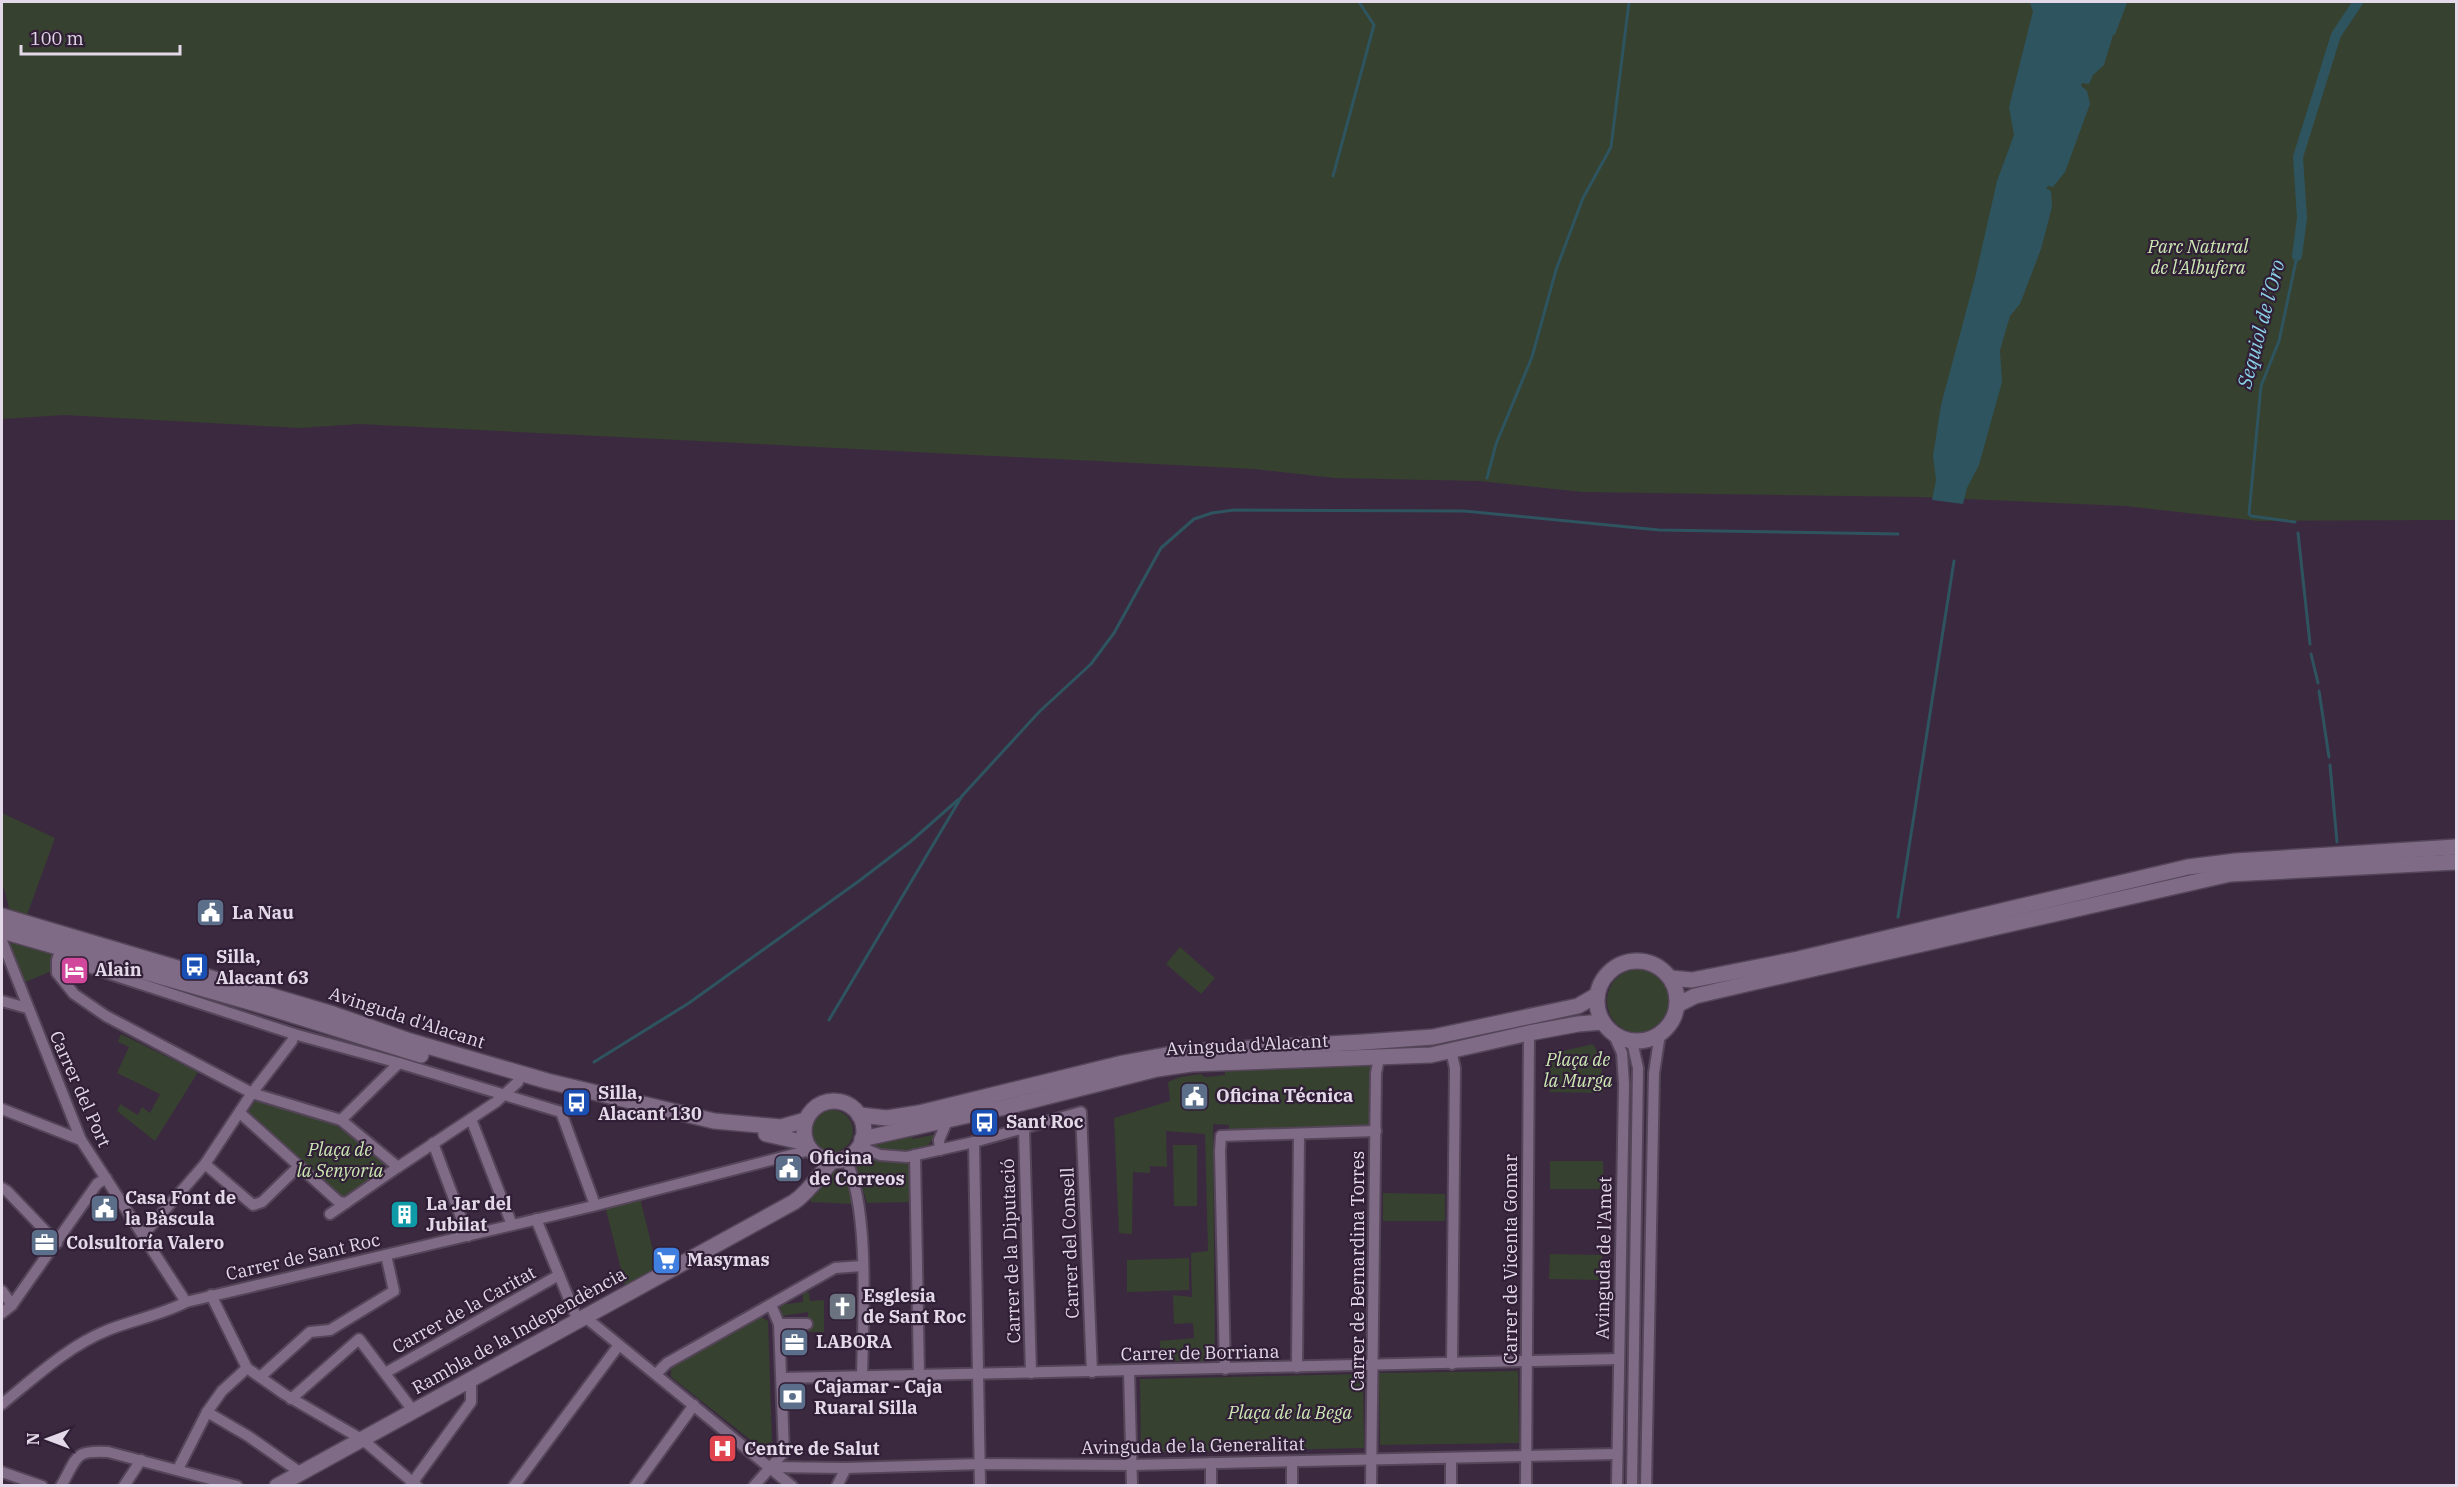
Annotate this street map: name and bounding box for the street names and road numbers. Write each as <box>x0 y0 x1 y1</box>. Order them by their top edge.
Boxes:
street label: Avinguda d'Alacant <box>326 981 488 1054</box>
street label: Carrer del Port <box>45 1027 116 1150</box>
street label: Avinguda d'Alacant <box>1165 1029 1329 1060</box>
street label: Carrer de Bernardina Torres <box>1346 1151 1369 1391</box>
street label: Carrer de Vicenta Gomar <box>1499 1154 1522 1364</box>
street label: Carrer de la Diputació <box>996 1158 1025 1344</box>
street label: Carrer del Consell <box>1055 1167 1084 1319</box>
street label: Avinguda de l'Amet <box>1591 1176 1616 1340</box>
street label: Carrer de Sant Roc <box>223 1228 382 1285</box>
street label: Carrer de la Caritat <box>388 1261 540 1359</box>
street label: Rambla de la Independència <box>408 1262 630 1399</box>
street label: Carrer de Borriana <box>1120 1340 1280 1365</box>
street label: Avinguda de la Generalitat <box>1081 1432 1305 1459</box>

